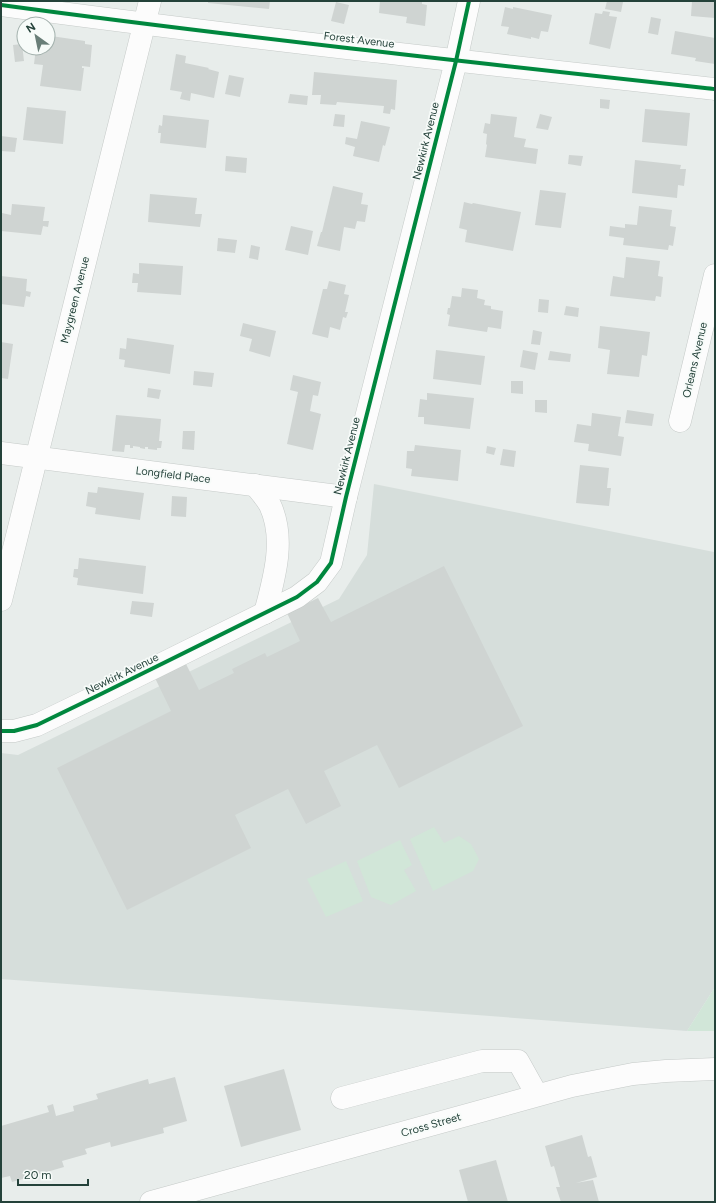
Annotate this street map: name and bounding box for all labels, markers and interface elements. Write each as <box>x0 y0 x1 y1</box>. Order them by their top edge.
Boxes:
north arrow <box>16 16 56 56</box>
text: N <box>24 20 38 36</box>
street label: Forest Avenue <box>323 29 395 51</box>
street label: Newkirk Avenue <box>410 101 442 181</box>
street label: Maygreen Avenue <box>58 255 92 345</box>
street label: Orleans Avenue <box>680 321 710 399</box>
street label: Newkirk Avenue <box>331 416 363 496</box>
street label: Longfield Place <box>135 464 211 486</box>
street label: Newkirk Avenue <box>83 651 161 697</box>
street label: Cross Street <box>400 1110 462 1140</box>
scale bar <box>18 1161 88 1187</box>
text: 20 m <box>24 1168 52 1182</box>

